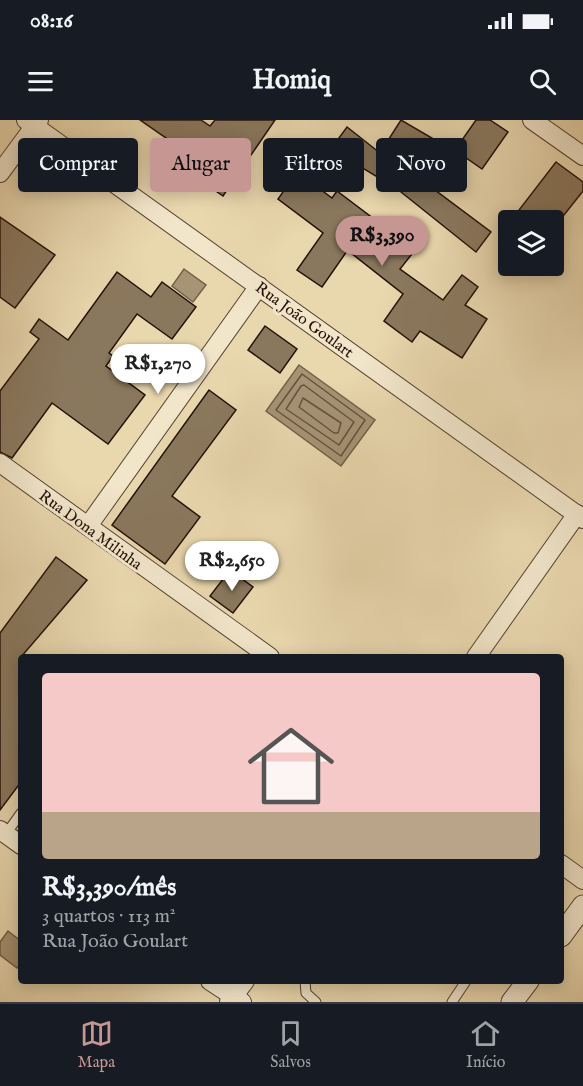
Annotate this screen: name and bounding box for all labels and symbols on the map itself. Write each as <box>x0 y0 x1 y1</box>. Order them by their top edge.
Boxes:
pin: R$3,390 <box>327 216 437 267</box>
street label: Rua João Goulart <box>251 278 357 363</box>
pin: R$1,270 <box>103 344 213 395</box>
street label: Rua Dona Milinha <box>34 486 146 575</box>
pin: R$2,650 <box>177 541 287 592</box>

